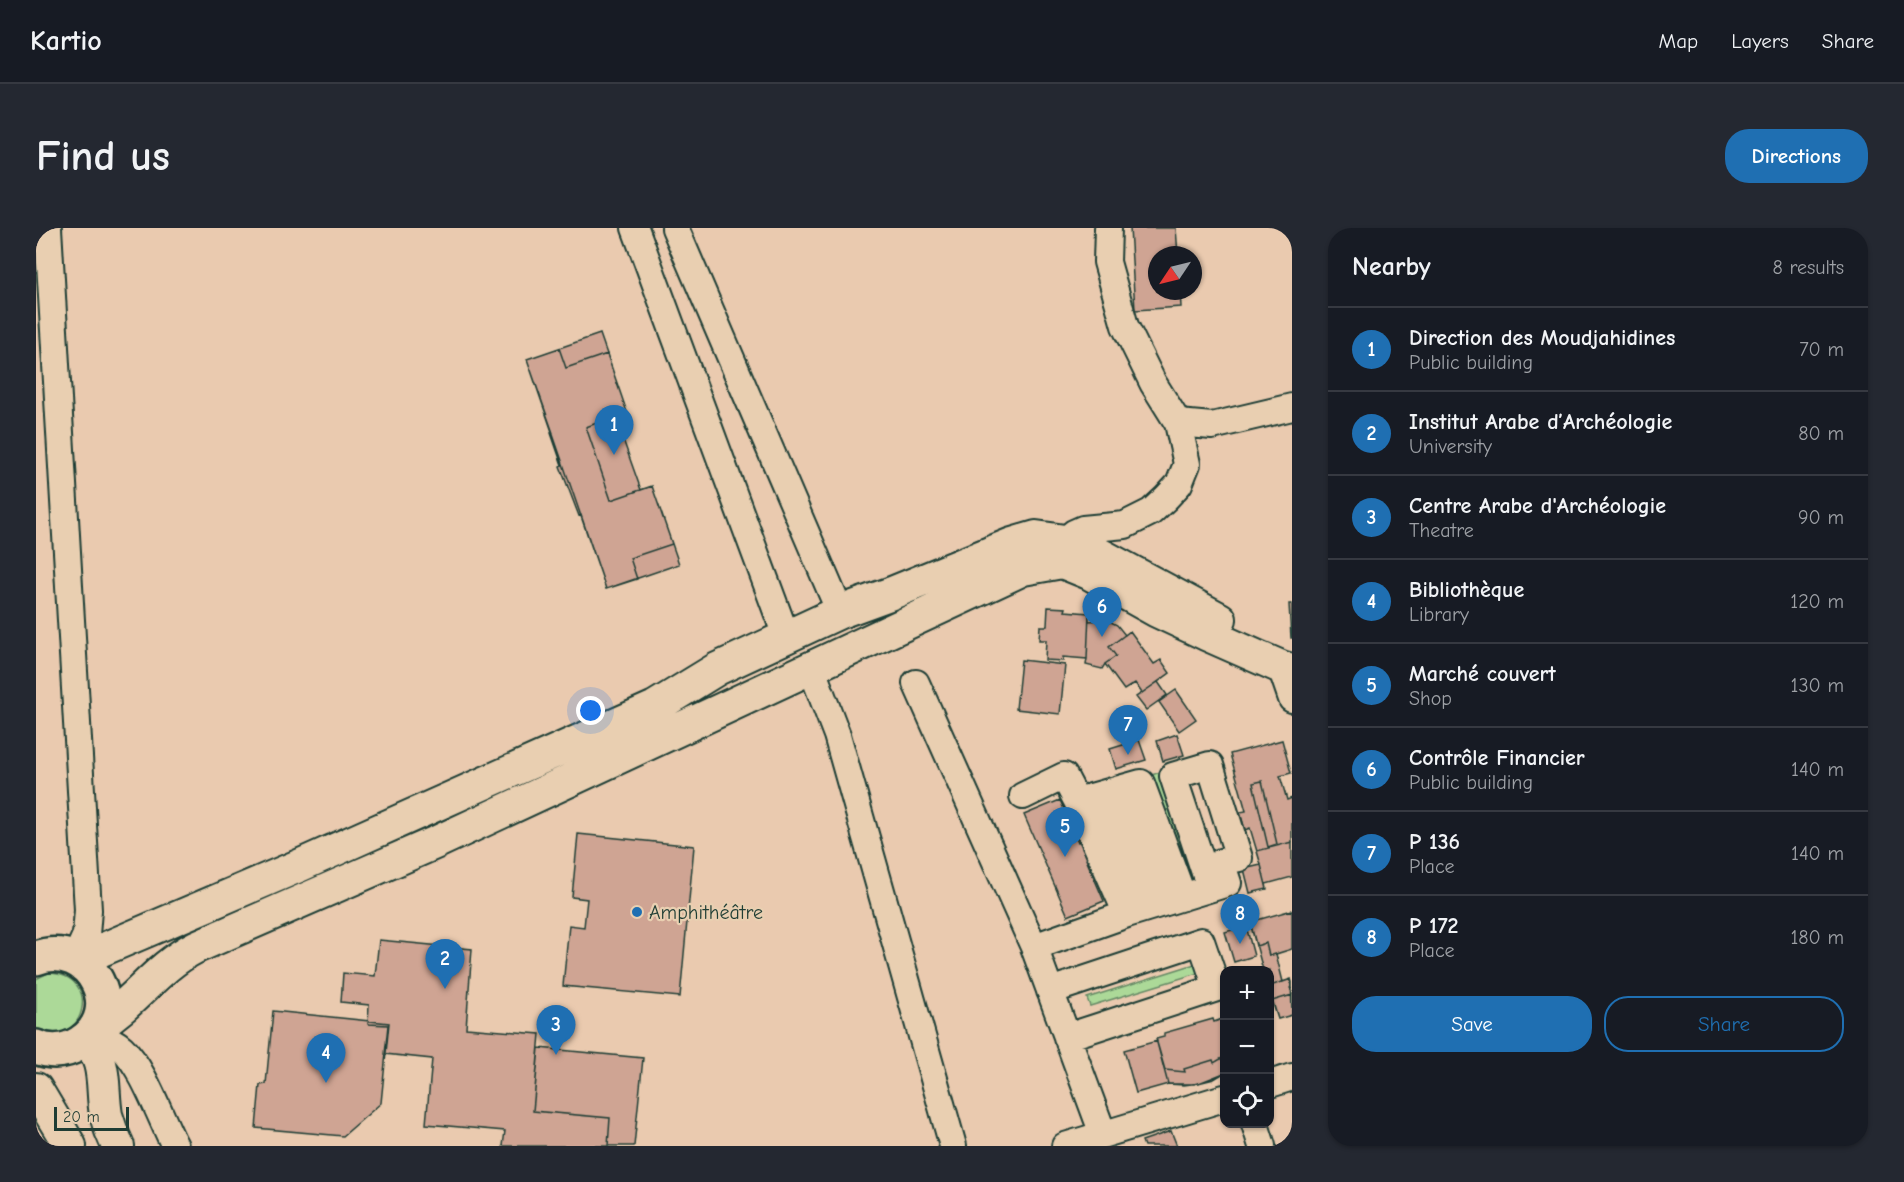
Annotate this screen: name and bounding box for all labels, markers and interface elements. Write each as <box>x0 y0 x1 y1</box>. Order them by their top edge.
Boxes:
text: Kartio <box>30 25 102 57</box>
text: Map <box>1659 29 1698 53</box>
text: Layers <box>1731 29 1789 53</box>
text: Share <box>1822 29 1874 53</box>
button: Directions <box>1725 129 1868 183</box>
text: Find us <box>36 132 170 181</box>
north arrow <box>1148 246 1202 300</box>
text: Nearby <box>1352 252 1431 282</box>
text: 8 results <box>1772 256 1844 279</box>
text: Direction des Moudjahidines <box>1409 325 1675 351</box>
text: 1 <box>1368 338 1375 361</box>
text: 70 m <box>1799 338 1844 361</box>
text: Public building <box>1409 351 1533 374</box>
pin: 1 <box>594 406 634 455</box>
text: Institut Arabe d’Archéologie <box>1409 409 1672 435</box>
text: 2 <box>1367 422 1376 445</box>
text: 80 m <box>1798 422 1844 445</box>
text: University <box>1409 435 1492 458</box>
text: Centre Arabe d'Archéologie <box>1409 493 1666 519</box>
text: 3 <box>1367 506 1376 529</box>
text: 90 m <box>1798 506 1844 529</box>
text: Theatre <box>1409 519 1474 542</box>
text: Bibliothèque <box>1409 577 1524 603</box>
pin: 6 <box>1082 588 1122 637</box>
text: 4 <box>1367 590 1376 613</box>
text: 120 m <box>1790 590 1844 613</box>
text: Library <box>1409 603 1469 626</box>
text: Marché couvert <box>1409 661 1556 687</box>
text: 5 <box>1366 674 1377 697</box>
text: 130 m <box>1791 674 1844 697</box>
text: Shop <box>1409 687 1452 710</box>
your location <box>576 696 605 725</box>
pin: 7 <box>1108 706 1148 755</box>
text: Contrôle Financier <box>1409 745 1585 771</box>
text: 6 <box>1366 758 1377 781</box>
text: 140 m <box>1791 758 1844 781</box>
text: Public building <box>1409 771 1533 794</box>
pin: 5 <box>1046 808 1084 857</box>
text: P 136 <box>1409 829 1460 855</box>
text: 7 <box>1367 842 1376 865</box>
text: 140 m <box>1791 842 1844 865</box>
text: Place <box>1409 855 1455 878</box>
pin: 8 <box>1220 894 1260 944</box>
place label: Amphithéâtre <box>649 901 763 924</box>
marker: Amphithéâtre <box>630 905 644 919</box>
text: P 172 <box>1409 913 1459 939</box>
text: 8 <box>1366 926 1377 949</box>
text: 180 m <box>1790 926 1844 949</box>
text: Place <box>1409 939 1455 962</box>
pin: 2 <box>426 940 464 989</box>
map controls <box>1220 966 1274 1128</box>
button: + <box>1220 966 1274 1020</box>
button: Save <box>1352 996 1592 1052</box>
button: Share <box>1604 996 1844 1052</box>
pin: 3 <box>536 1006 576 1055</box>
button: − <box>1220 1020 1274 1074</box>
pin: 4 <box>306 1034 346 1083</box>
button: locate <box>1220 1074 1274 1128</box>
scale bar <box>54 1104 129 1132</box>
text: 20 m <box>63 1108 100 1126</box>

